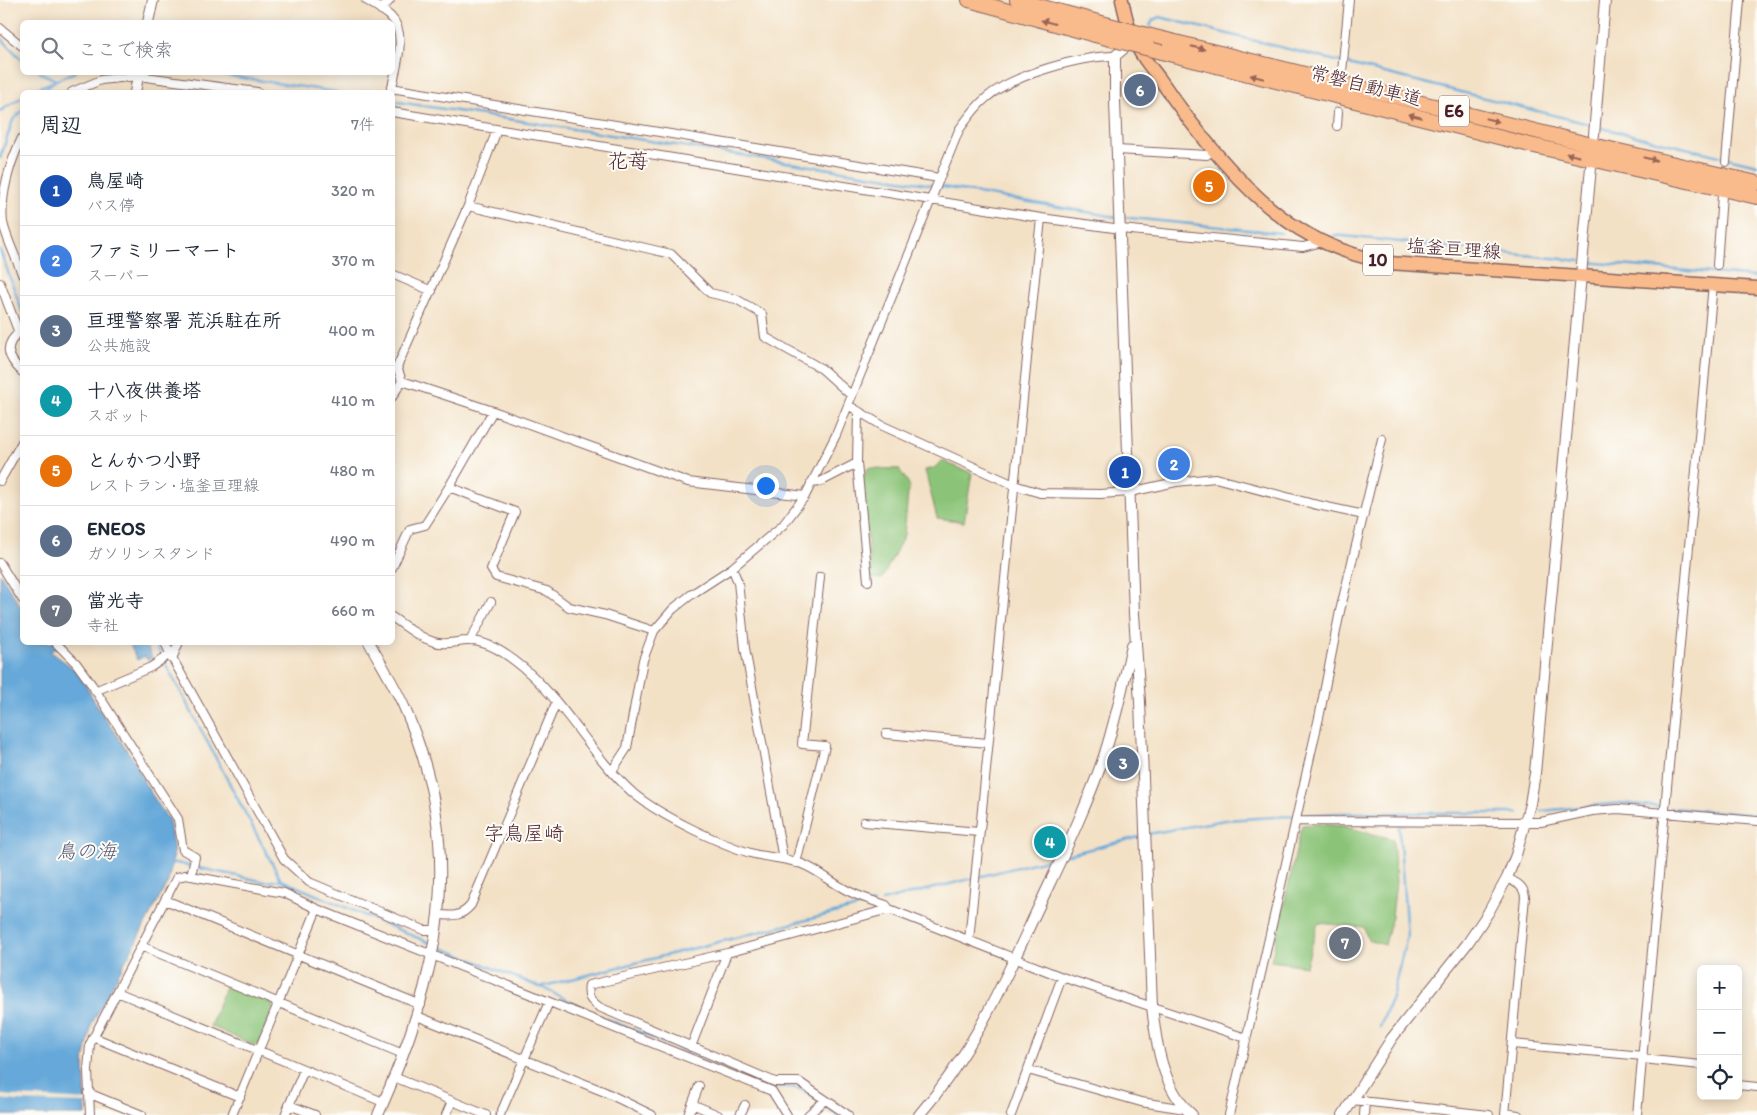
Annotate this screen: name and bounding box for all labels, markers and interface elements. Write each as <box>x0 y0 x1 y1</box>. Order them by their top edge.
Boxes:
one-way arrow <box>1040 18 1055 26</box>
search box <box>20 20 395 75</box>
icon: search <box>38 34 66 62</box>
text: ここで検索 <box>78 38 173 61</box>
one-way arrow <box>1191 44 1206 52</box>
street label: 常磐自動車道 <box>1308 61 1424 110</box>
pin: 6 <box>1124 71 1156 109</box>
one-way arrow <box>1250 73 1265 81</box>
road number: E6 <box>1439 95 1469 126</box>
text: 周辺 <box>40 112 82 137</box>
one-way arrow <box>1408 112 1423 120</box>
text: 7件 <box>351 115 375 134</box>
one-way arrow <box>1485 117 1500 125</box>
district label: 花苺 <box>607 148 649 173</box>
one-way arrow <box>1565 151 1580 159</box>
one-way arrow <box>1643 155 1658 163</box>
pin: 5 <box>1193 167 1225 205</box>
text: 鳥屋崎 <box>87 169 144 192</box>
text: 1 <box>52 181 60 200</box>
text: 320 m <box>331 181 375 200</box>
text: バス停 <box>87 196 135 215</box>
street label: 塩釜亘理線 <box>1406 234 1502 263</box>
text: ファミリーマート <box>87 239 240 262</box>
road number: 10 <box>1363 244 1393 276</box>
text: 2 <box>52 251 60 270</box>
text: 370 m <box>331 251 375 270</box>
text: スーパー <box>87 266 150 285</box>
text: 亘理警察署 荒浜駐在所 <box>87 309 281 332</box>
text: 3 <box>52 321 60 340</box>
text: 400 m <box>329 321 375 340</box>
text: 公共施設 <box>87 336 151 355</box>
text: 十八夜供養塔 <box>87 379 201 402</box>
text: 4 <box>51 391 61 410</box>
text: 410 m <box>331 391 375 410</box>
text: スポット <box>87 406 151 425</box>
pin: 2 <box>1158 445 1190 483</box>
text: とんかつ小野 <box>87 449 201 472</box>
pin: 1 <box>1109 453 1141 491</box>
text: 5 <box>52 461 60 480</box>
text: 480 m <box>330 461 375 480</box>
your location <box>753 473 779 499</box>
text: レストラン · 塩釜亘理線 <box>87 476 259 495</box>
text: ENEOS <box>87 517 145 540</box>
text: 6 <box>52 531 60 550</box>
text: 490 m <box>330 531 375 550</box>
text: ガソリンスタンド <box>87 544 215 563</box>
text: 當光寺 <box>87 589 144 612</box>
text: 7 <box>52 601 60 620</box>
text: 660 m <box>331 601 375 620</box>
text: 寺社 <box>87 616 119 635</box>
pin: 3 <box>1107 744 1139 782</box>
district label: 字鳥屋崎 <box>484 821 564 845</box>
pin: 4 <box>1034 823 1066 861</box>
water label: 鳥の海 <box>56 839 118 863</box>
pin: 7 <box>1329 924 1361 962</box>
map controls <box>1697 965 1742 1100</box>
button: + <box>1697 965 1742 1010</box>
button: − <box>1697 1010 1742 1055</box>
button: locate <box>1697 1055 1742 1100</box>

